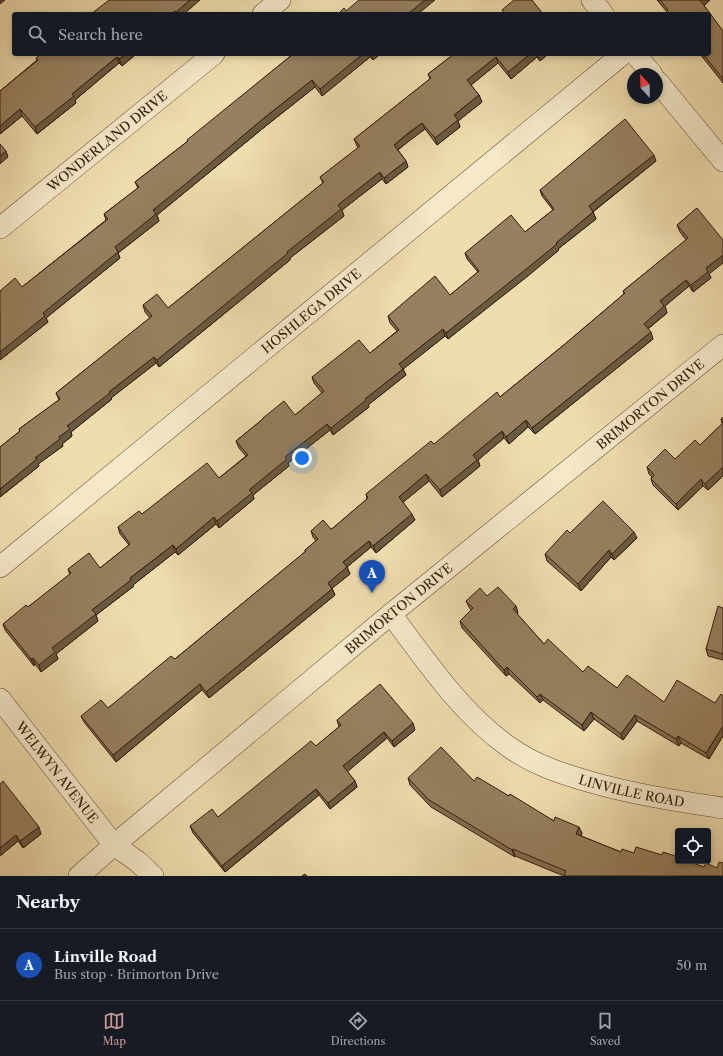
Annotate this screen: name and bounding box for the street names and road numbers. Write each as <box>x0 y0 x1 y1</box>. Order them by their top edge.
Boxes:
street label: WONDERLAND DRIVE <box>43 87 170 195</box>
street label: HOSHLEGA DRIVE <box>258 265 364 357</box>
street label: BRIMORTON DRIVE <box>593 356 707 452</box>
street label: BRIMORTON DRIVE <box>342 559 456 657</box>
street label: WELWYN AVENUE <box>12 718 102 826</box>
street label: LINVILLE ROAD <box>577 771 686 810</box>

